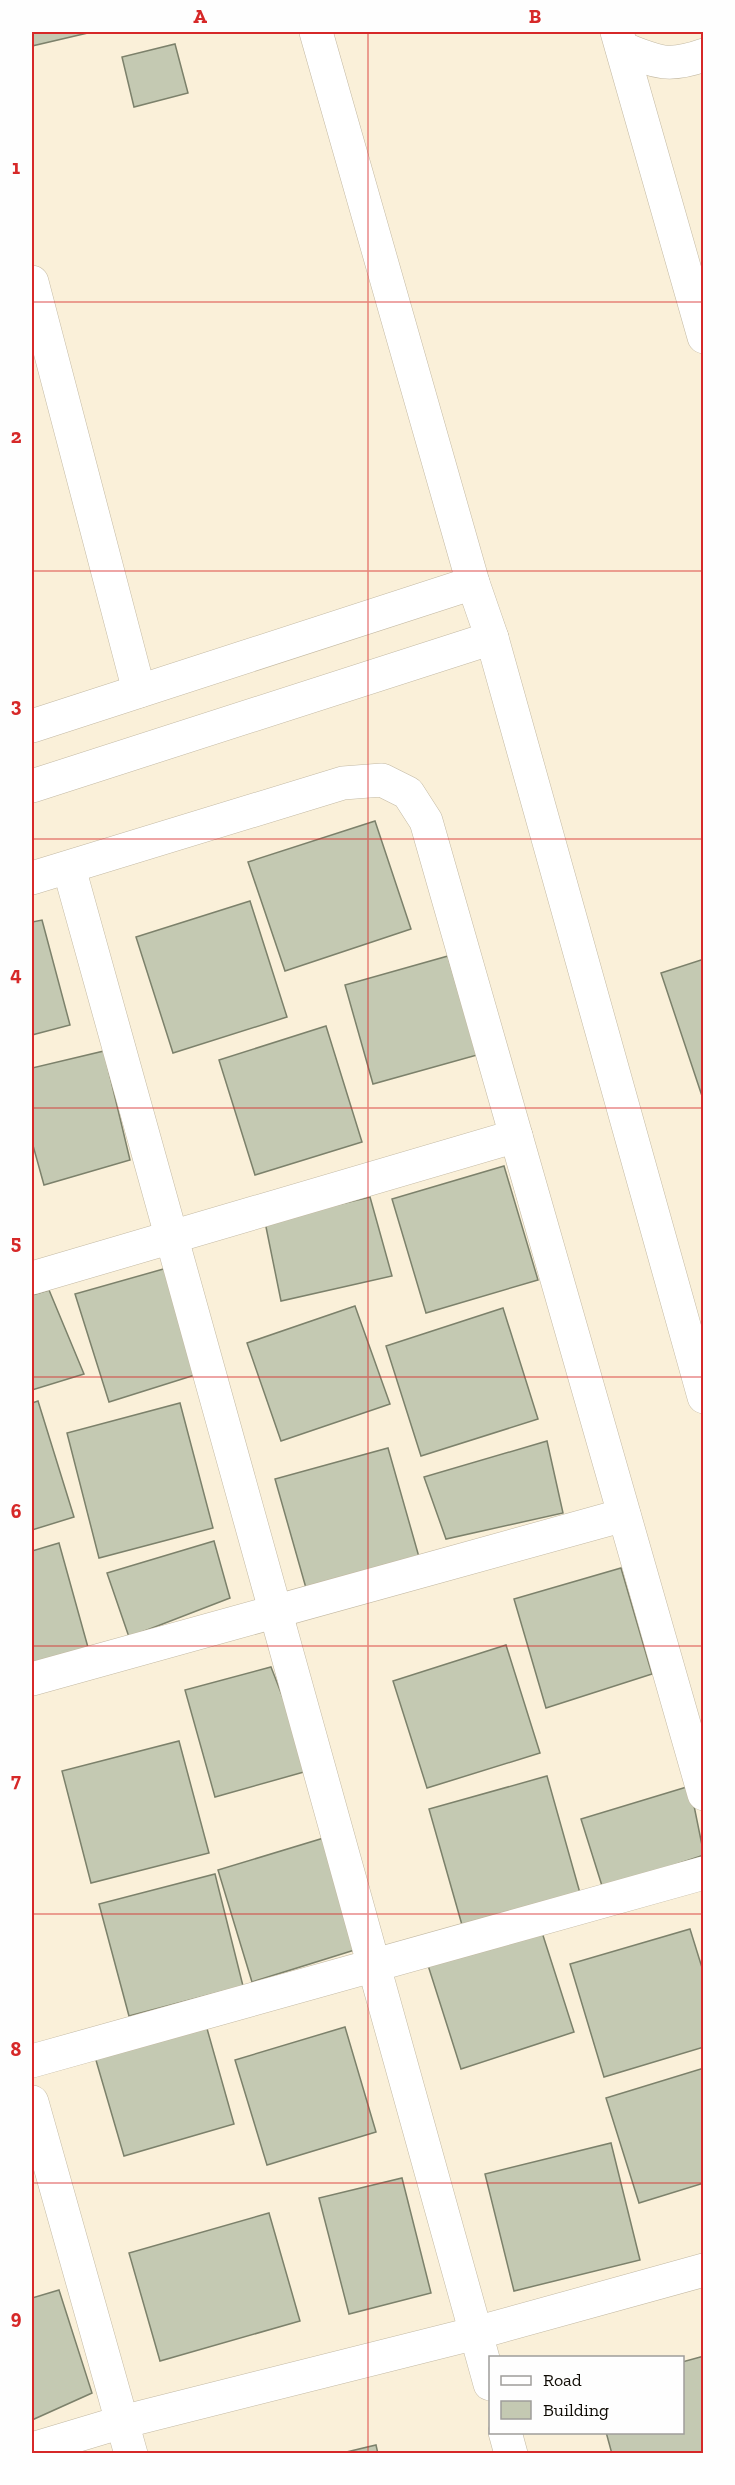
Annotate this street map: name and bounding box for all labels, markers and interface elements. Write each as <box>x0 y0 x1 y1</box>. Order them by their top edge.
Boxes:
text: A <box>193 4 207 28</box>
text: B <box>529 4 541 28</box>
text: 1 <box>12 155 20 179</box>
text: 2 <box>11 424 22 448</box>
text: 3 <box>11 693 22 717</box>
text: 4 <box>10 962 22 986</box>
text: 5 <box>11 1230 21 1254</box>
text: 6 <box>11 1499 22 1523</box>
text: 7 <box>11 1768 21 1792</box>
text: 8 <box>11 2037 22 2061</box>
text: 9 <box>11 2305 22 2329</box>
legend <box>489 2356 684 2434</box>
text: Road <box>543 2369 582 2391</box>
text: Building <box>543 2399 609 2421</box>

